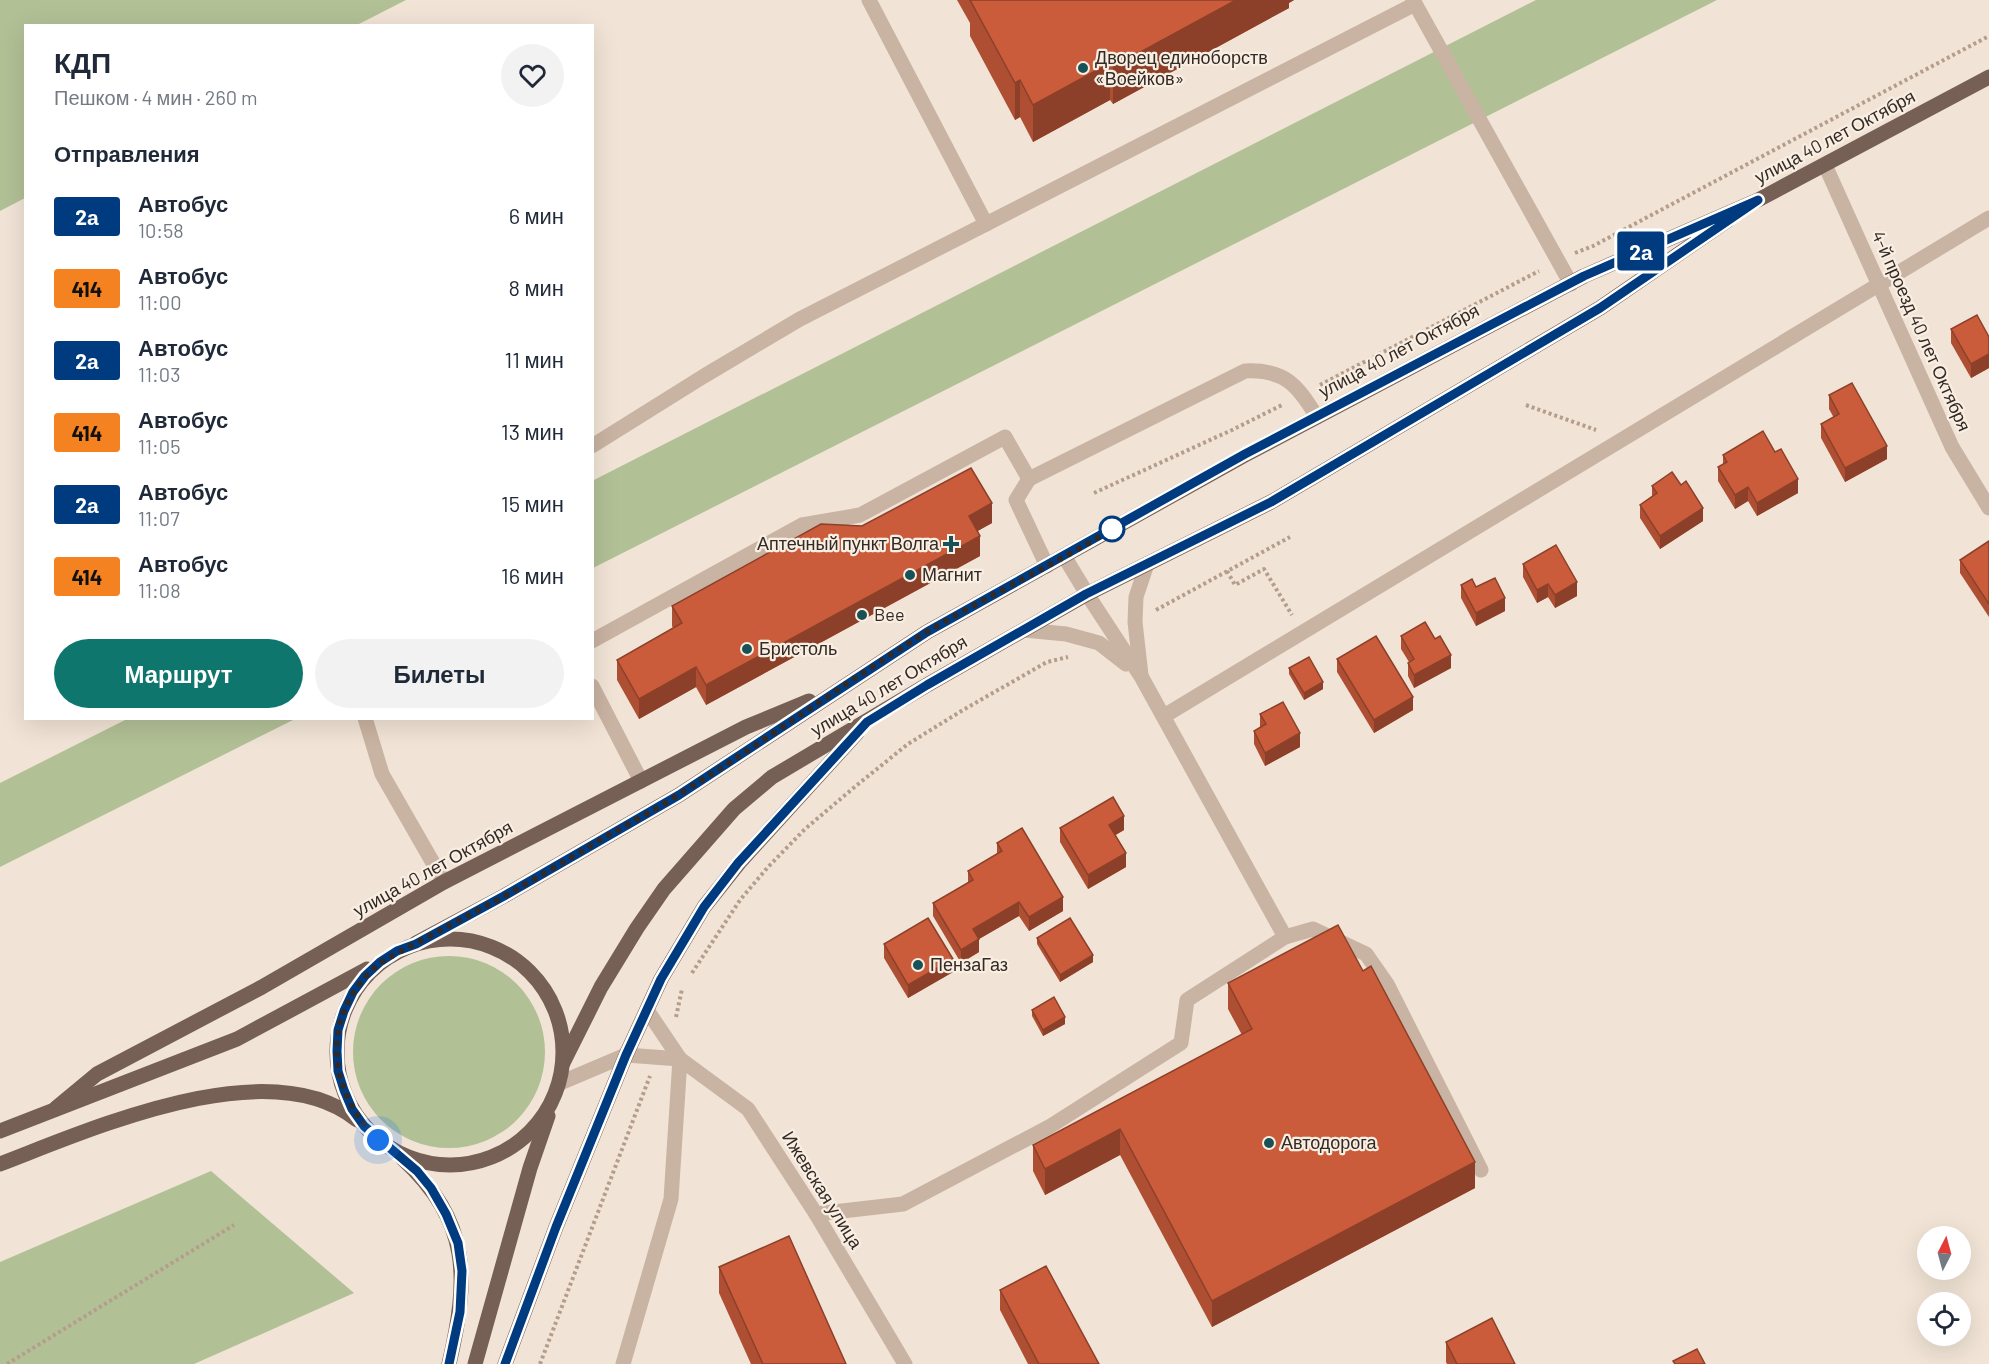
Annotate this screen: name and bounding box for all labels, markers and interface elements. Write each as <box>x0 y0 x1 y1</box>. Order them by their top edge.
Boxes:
button: heart <box>501 44 564 107</box>
text: КДП <box>54 45 111 79</box>
place label: Дворец единоборств «Воейков» <box>1095 46 1268 89</box>
marker: Дворец единоборств «Воейков» <box>1076 61 1090 75</box>
text: Пешком · 4 мин · 260 m <box>54 85 258 109</box>
street label: улица 40 лет Октября <box>1751 85 1918 188</box>
text: Отправления <box>54 140 200 166</box>
text: Автобус <box>138 190 228 216</box>
text: 6 мин <box>509 202 564 228</box>
text: 2а <box>75 204 99 229</box>
text: 10:58 <box>138 218 184 242</box>
street label: 4-й проезд 40 лет Октября <box>1868 227 1976 434</box>
line badge: 2а <box>1614 232 1668 270</box>
text: 2а <box>1629 239 1653 264</box>
text: Автобус <box>138 262 228 288</box>
text: 8 мин <box>509 274 564 300</box>
text: 414 <box>72 276 102 301</box>
text: 11:00 <box>138 290 181 314</box>
street label: улица 40 лет Октября <box>1315 299 1482 402</box>
text: Автобус <box>138 334 228 360</box>
text: 11 мин <box>505 346 564 372</box>
text: 2а <box>75 348 99 373</box>
text: 11:03 <box>138 362 180 386</box>
text: Автобус <box>138 406 228 432</box>
text: 13 мин <box>501 418 564 444</box>
text: 414 <box>72 420 102 445</box>
text: 11:05 <box>138 434 180 458</box>
text: Автобус <box>138 478 228 504</box>
text: 15 мин <box>501 490 564 516</box>
text: 2а <box>75 492 99 517</box>
text: 11:07 <box>138 506 180 530</box>
unlabelled marker <box>1099 516 1125 542</box>
place label: Аптечный пункт Волга <box>757 532 940 554</box>
marker: Аптечный пункт Волга <box>944 537 958 551</box>
text: Автобус <box>138 550 228 576</box>
text: 16 мин <box>501 562 564 588</box>
place label: Магнит <box>922 563 982 585</box>
text: 414 <box>72 564 102 589</box>
marker: Магнит <box>903 568 917 582</box>
text: 11:08 <box>138 578 181 602</box>
place label: Bee <box>874 603 904 625</box>
marker: Bee <box>855 608 869 622</box>
street label: улица 40 лет Октября <box>806 630 971 741</box>
place label: Бристоль <box>759 637 837 659</box>
button: Маршрут <box>54 639 303 708</box>
button: Билеты <box>315 639 564 708</box>
marker: Бристоль <box>740 642 754 656</box>
street label: улица 40 лет Октября <box>349 815 516 921</box>
place label: ПензаГаз <box>930 953 1008 975</box>
marker: ПензаГаз <box>911 958 925 972</box>
your location <box>363 1125 393 1155</box>
street label: Ижевская улица <box>778 1127 868 1253</box>
place label: Автодорога <box>1281 1131 1378 1153</box>
marker: Автодорога <box>1262 1136 1276 1150</box>
north arrow <box>1917 1226 1971 1280</box>
map controls <box>1917 1226 1971 1346</box>
button: locate <box>1917 1292 1971 1346</box>

